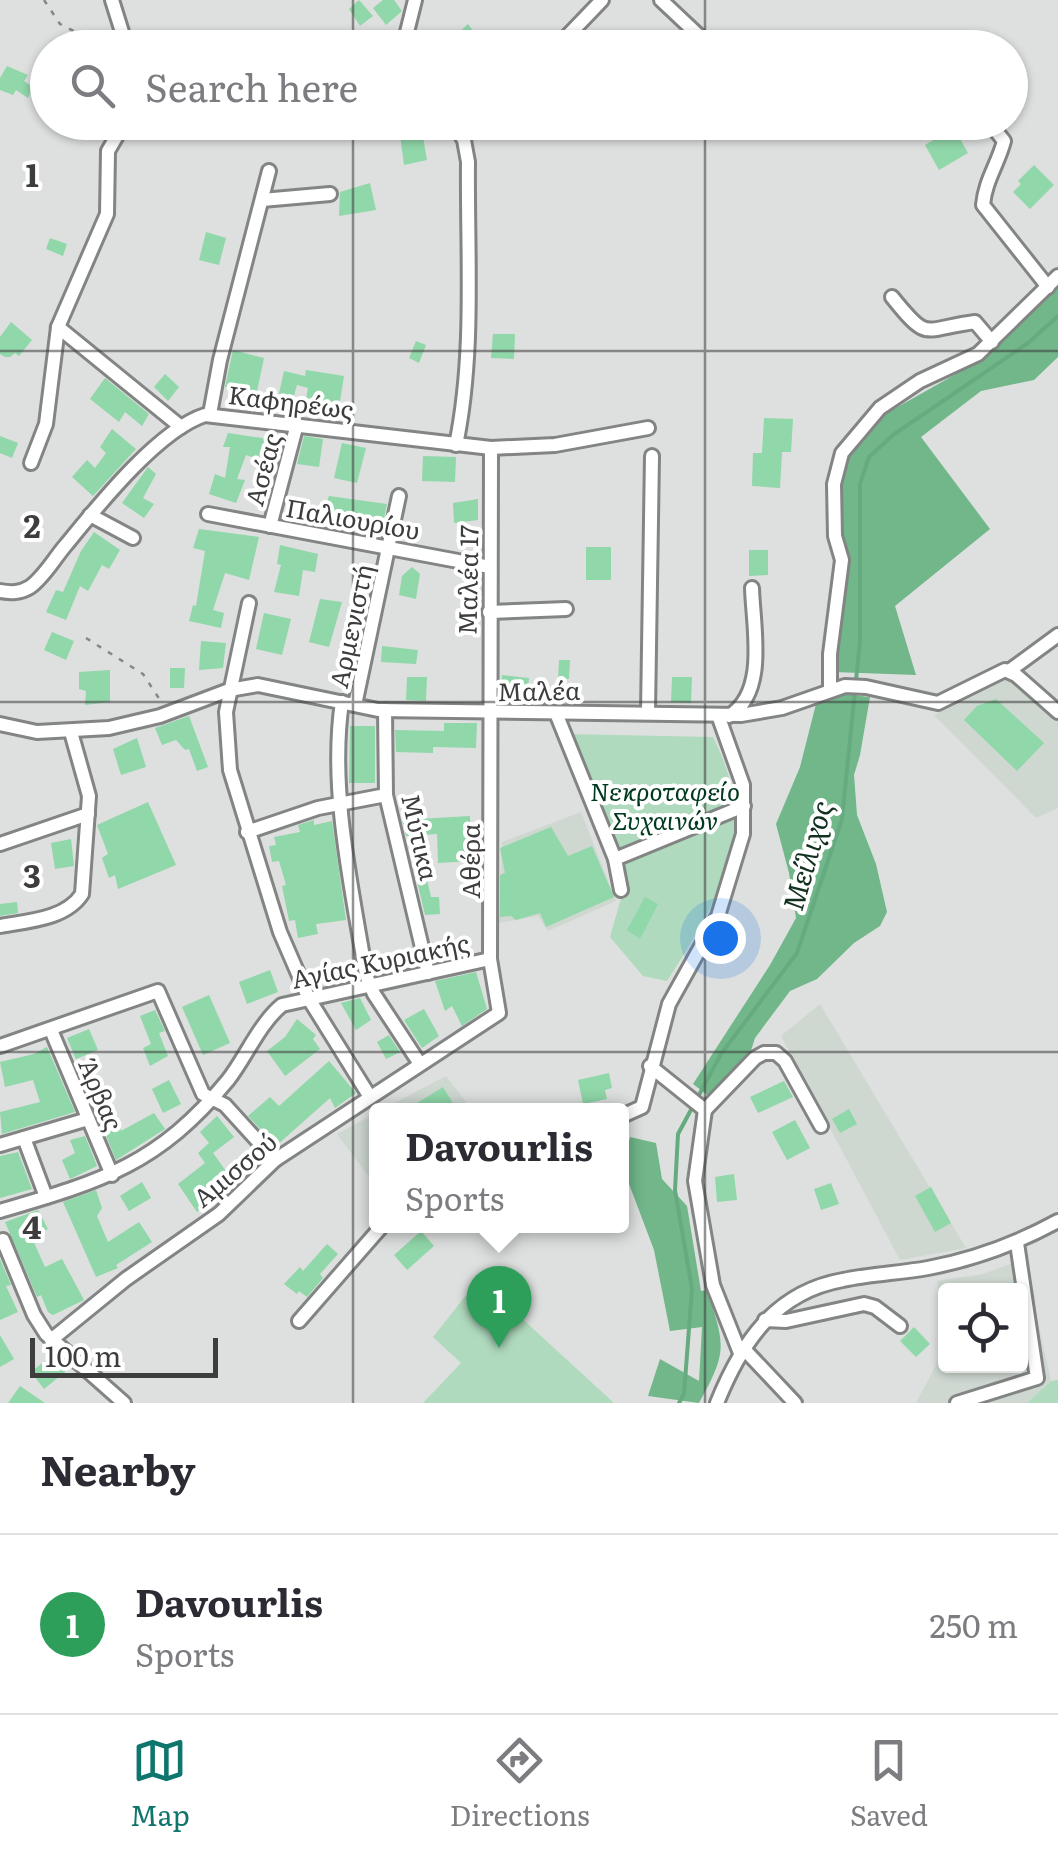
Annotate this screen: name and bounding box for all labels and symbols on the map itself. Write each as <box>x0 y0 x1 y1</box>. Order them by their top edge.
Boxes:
text: 1 <box>25 149 39 197</box>
street label: Καφηρέως <box>226 375 356 427</box>
street label: Ασέας <box>235 428 289 510</box>
street label: Παλιουρίου <box>283 488 423 548</box>
text: 2 <box>23 500 41 548</box>
street label: Μαλέα 17 <box>448 524 486 635</box>
street label: Αρμενιστή <box>319 561 381 691</box>
street label: Μαλέα <box>497 671 581 709</box>
park label: Νεκροταφείο Συχαινών <box>590 772 740 838</box>
street label: Μύτικα <box>393 790 449 884</box>
water label: Μείλιχος <box>770 795 842 915</box>
street label: Αθέρα <box>451 823 488 899</box>
text: 3 <box>23 850 41 898</box>
your location <box>695 913 746 964</box>
street label: Αγίας Κυριακής <box>288 923 472 997</box>
street label: Άρβας <box>70 1052 134 1136</box>
street label: Αμισσού <box>184 1123 284 1215</box>
text: 4 <box>22 1201 42 1249</box>
pin: 1 <box>466 1266 532 1348</box>
scale bar <box>30 1333 218 1378</box>

